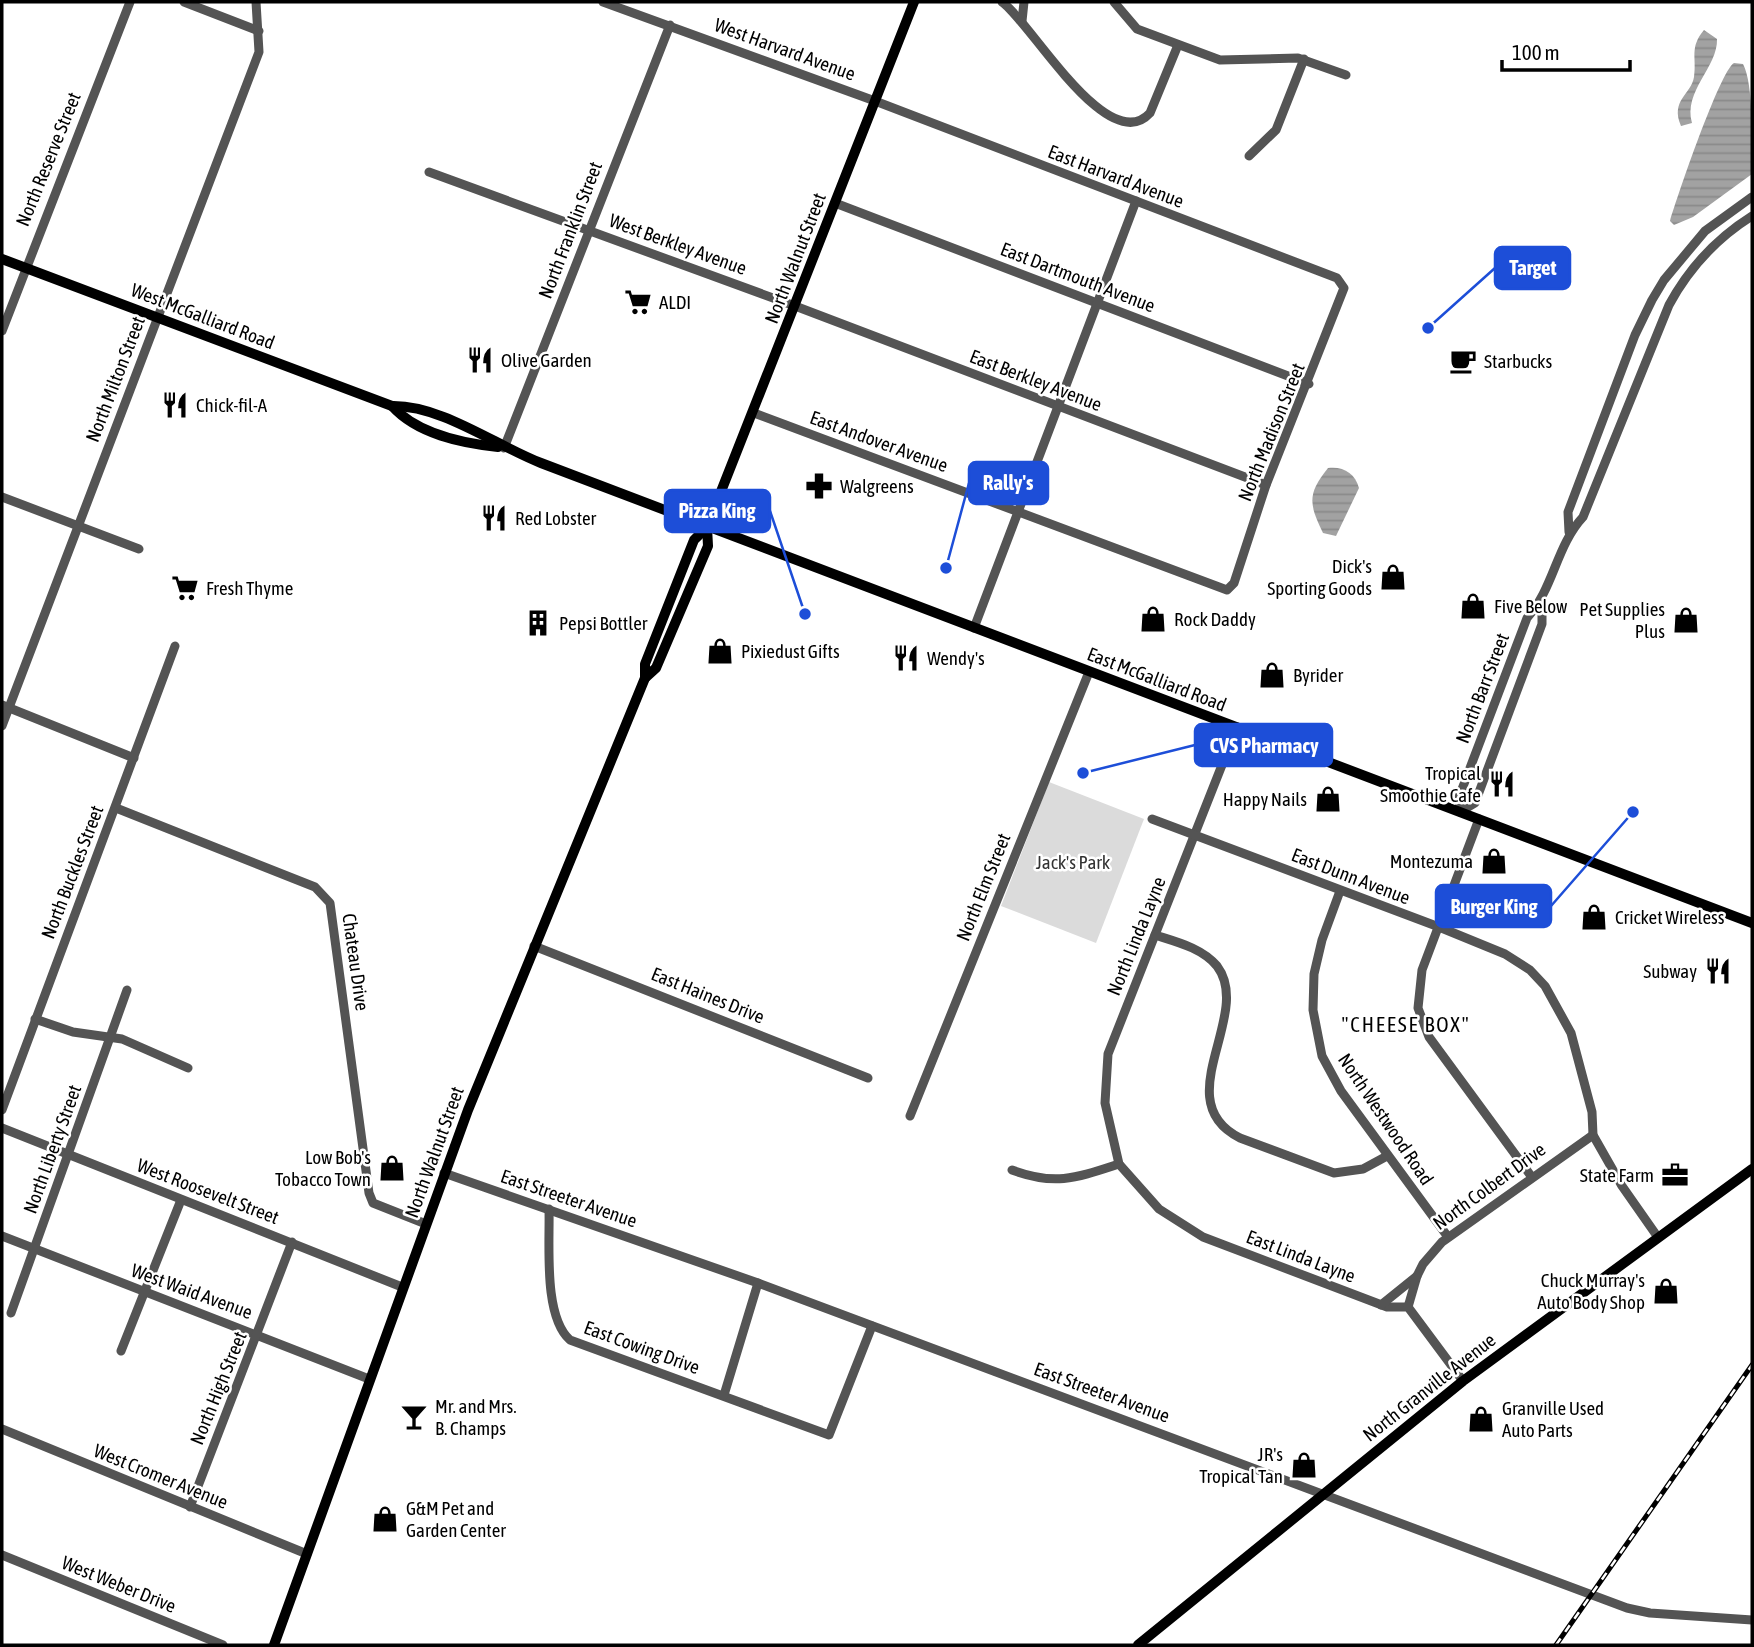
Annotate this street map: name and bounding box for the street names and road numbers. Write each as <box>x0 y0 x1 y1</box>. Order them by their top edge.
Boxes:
street label: West Harvard Avenue <box>712 13 858 85</box>
street label: North Reserve Street <box>11 89 85 229</box>
street label: East Harvard Avenue <box>1045 140 1187 212</box>
street label: North Franklin Street <box>534 159 606 301</box>
street label: North Walnut Street <box>760 190 830 326</box>
street label: West Berkley Avenue <box>606 209 750 279</box>
street label: East Dartmouth Avenue <box>998 237 1158 317</box>
street label: West McGalliard Road <box>128 278 278 354</box>
street label: North Milton Street <box>81 313 149 445</box>
street label: East Berkley Avenue <box>967 345 1105 415</box>
street label: North Madison Street <box>1233 360 1309 504</box>
street label: East Andover Avenue <box>807 406 951 476</box>
street label: North Barr Street <box>1451 630 1513 746</box>
street label: East McGalliard Road <box>1084 642 1230 716</box>
street label: North Buckles Street <box>36 802 108 942</box>
street label: North Elm Street <box>951 830 1015 944</box>
street label: East Dunn Avenue <box>1289 843 1413 909</box>
street label: North Linda Layne <box>1102 873 1170 999</box>
street label: Chateau Drive <box>338 912 374 1012</box>
street label: East Haines Drive <box>648 962 768 1028</box>
street label: North Westwood Road <box>1334 1049 1438 1189</box>
street label: North Liberty Street <box>19 1082 85 1216</box>
street label: North Walnut Street <box>400 1083 468 1221</box>
street label: North Colbert Drive <box>1429 1138 1549 1234</box>
street label: West Roosevelt Street <box>134 1154 282 1228</box>
street label: East Streeter Avenue <box>498 1164 640 1232</box>
street label: East Linda Layne <box>1243 1225 1359 1287</box>
street label: West Waid Avenue <box>128 1259 256 1323</box>
street label: East Cowing Drive <box>581 1316 703 1378</box>
street label: North High Street <box>185 1328 251 1448</box>
street label: North Granville Avenue <box>1358 1328 1500 1446</box>
street label: East Streeter Avenue <box>1031 1357 1173 1427</box>
street label: West Cromer Avenue <box>91 1439 231 1513</box>
street label: West Weber Drive <box>59 1551 179 1617</box>

